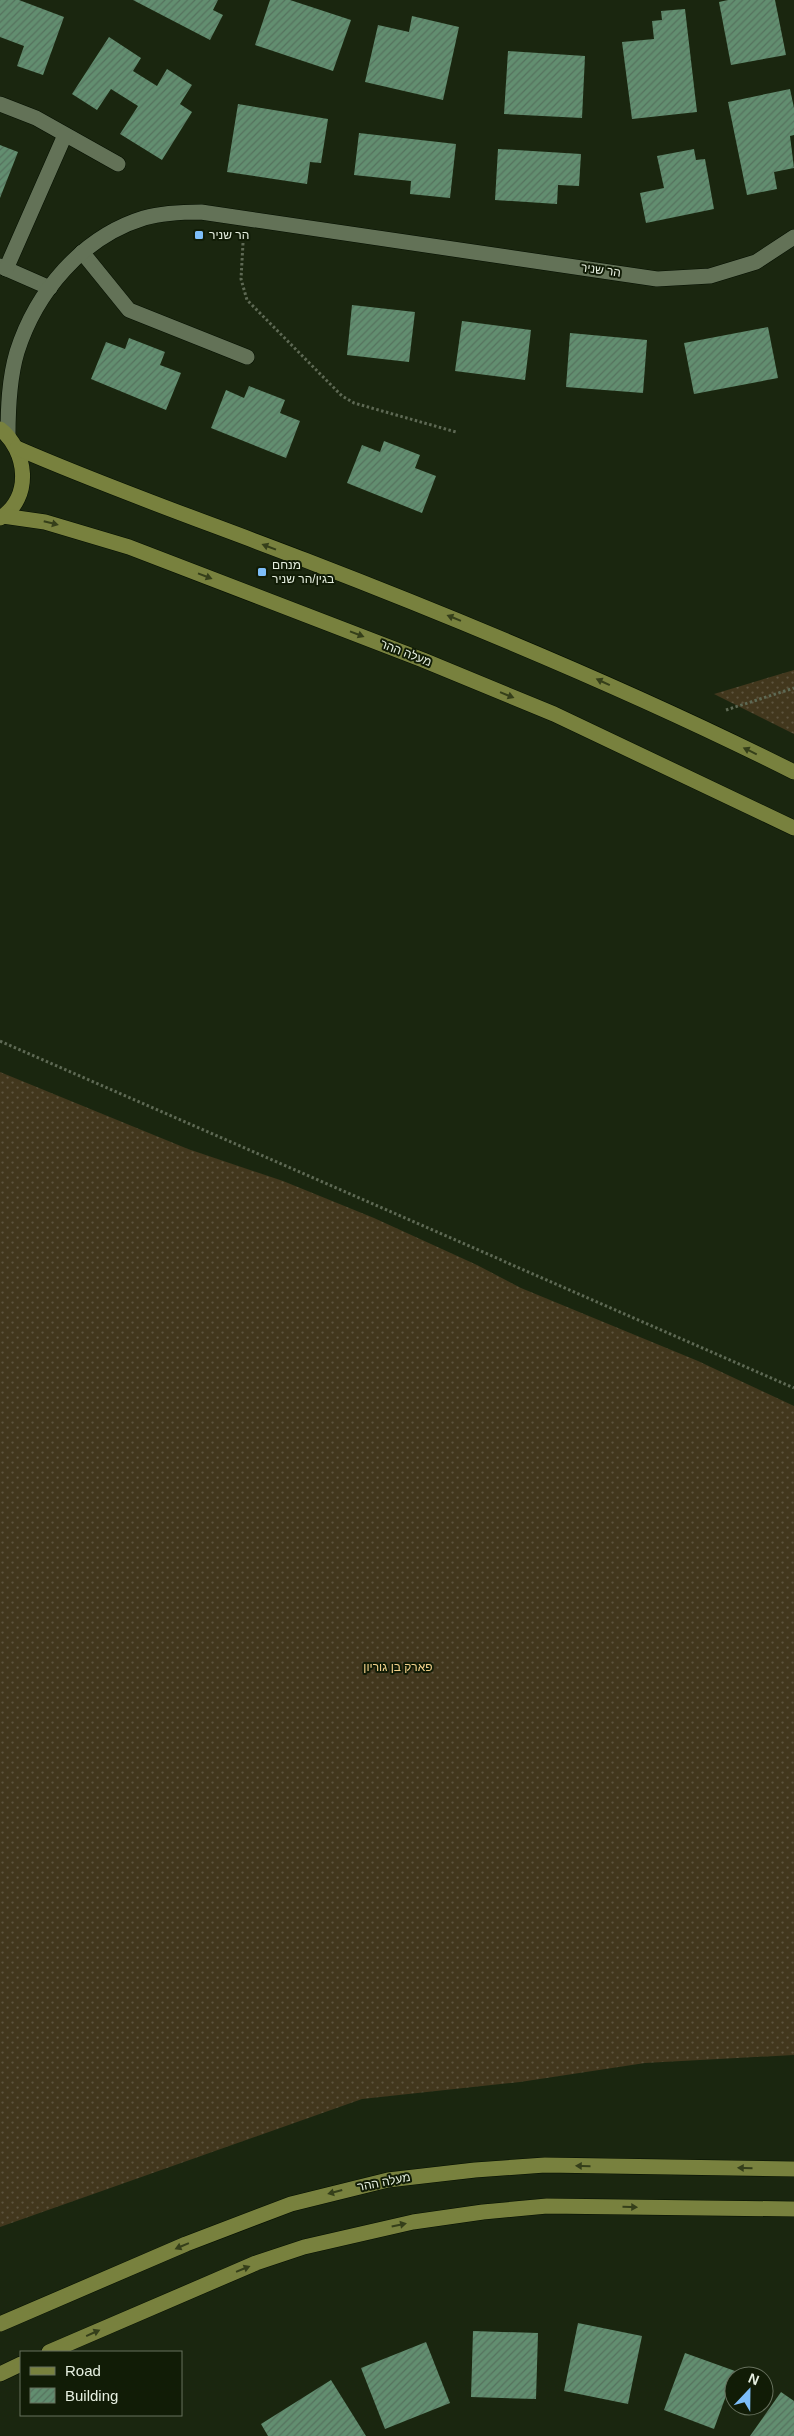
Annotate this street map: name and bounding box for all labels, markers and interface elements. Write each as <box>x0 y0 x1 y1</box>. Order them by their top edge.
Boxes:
place label: הר שניר <box>209 228 249 242</box>
marker: הר שניר <box>193 229 205 241</box>
street label: הר שניר <box>580 260 622 280</box>
one-way arrow <box>44 519 59 527</box>
one-way arrow <box>262 543 277 550</box>
place label: מנחם בגין/הר שניר <box>272 558 334 586</box>
marker: מנחם בגין/הר שניר <box>256 566 268 578</box>
one-way arrow <box>198 572 213 580</box>
one-way arrow <box>446 614 461 622</box>
one-way arrow <box>349 631 364 638</box>
street label: מעלה ההר <box>378 637 434 669</box>
one-way arrow <box>596 678 610 686</box>
one-way arrow <box>500 691 515 699</box>
one-way arrow <box>743 747 757 755</box>
park label: פארק בן גוריון <box>363 1660 433 1674</box>
one-way arrow <box>575 2162 591 2170</box>
one-way arrow <box>737 2164 753 2172</box>
street label: מעלה ההר <box>356 2170 412 2194</box>
one-way arrow <box>327 2188 342 2196</box>
one-way arrow <box>622 2203 638 2211</box>
one-way arrow <box>391 2221 407 2229</box>
one-way arrow <box>175 2242 189 2250</box>
one-way arrow <box>236 2264 250 2272</box>
one-way arrow <box>86 2328 100 2336</box>
legend <box>20 2351 182 2416</box>
text: Road <box>65 2362 101 2379</box>
north arrow <box>724 2366 774 2416</box>
text: N <box>746 2370 762 2388</box>
text: Building <box>65 2387 118 2404</box>

